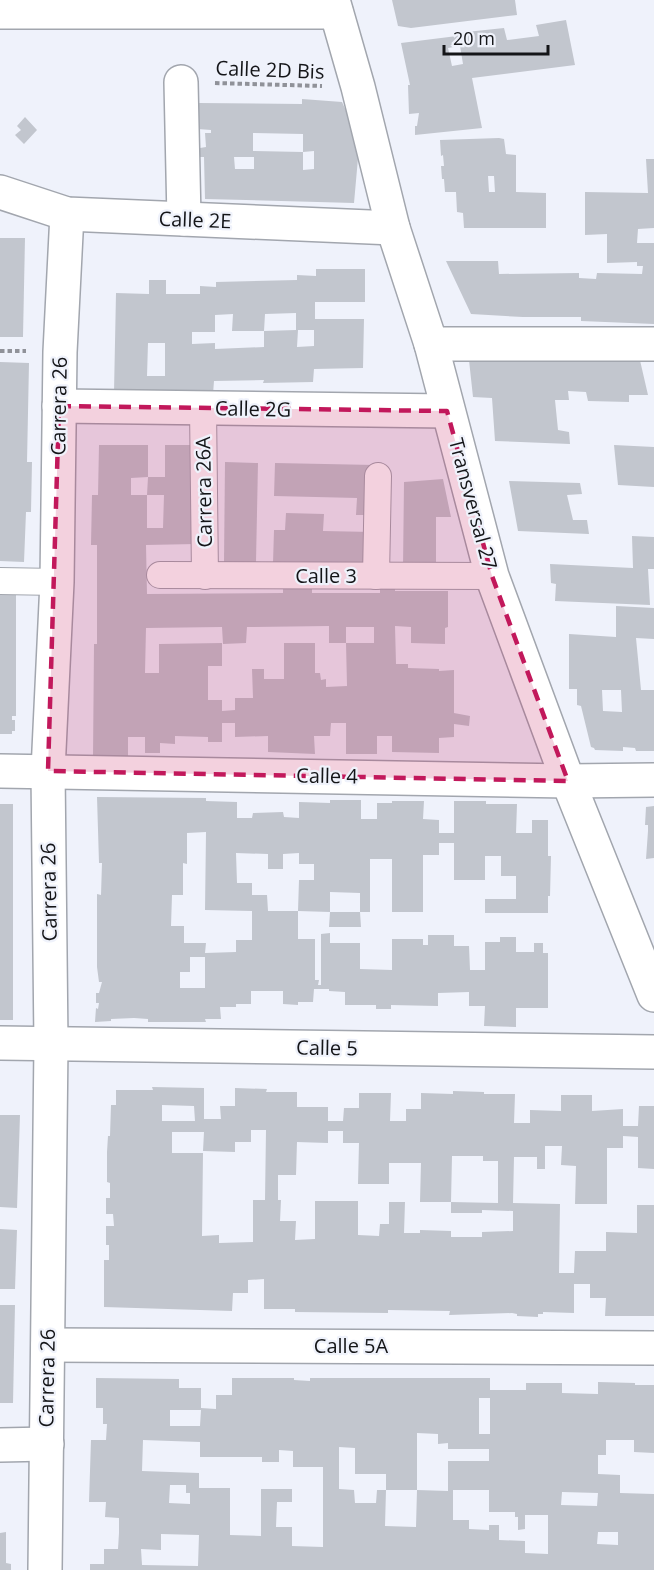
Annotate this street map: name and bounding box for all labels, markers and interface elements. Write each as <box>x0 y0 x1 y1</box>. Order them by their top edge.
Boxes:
scale bar <box>444 18 548 56</box>
text: 20 m <box>453 26 495 50</box>
street label: Calle 2D Bis <box>215 54 325 85</box>
street label: Calle 2E <box>158 205 232 234</box>
street label: Carrera 26 <box>44 356 73 456</box>
street label: Calle 2G <box>215 394 291 423</box>
street label: Transversal 27 <box>443 435 504 573</box>
street label: Carrera 26A <box>189 436 218 548</box>
street label: Calle 3 <box>295 562 357 589</box>
street label: Calle 4 <box>296 761 359 790</box>
street label: Carrera 26 <box>34 842 63 942</box>
street label: Calle 5 <box>296 1033 358 1062</box>
street label: Carrera 26 <box>32 1328 61 1428</box>
street label: Calle 5A <box>314 1332 389 1359</box>

